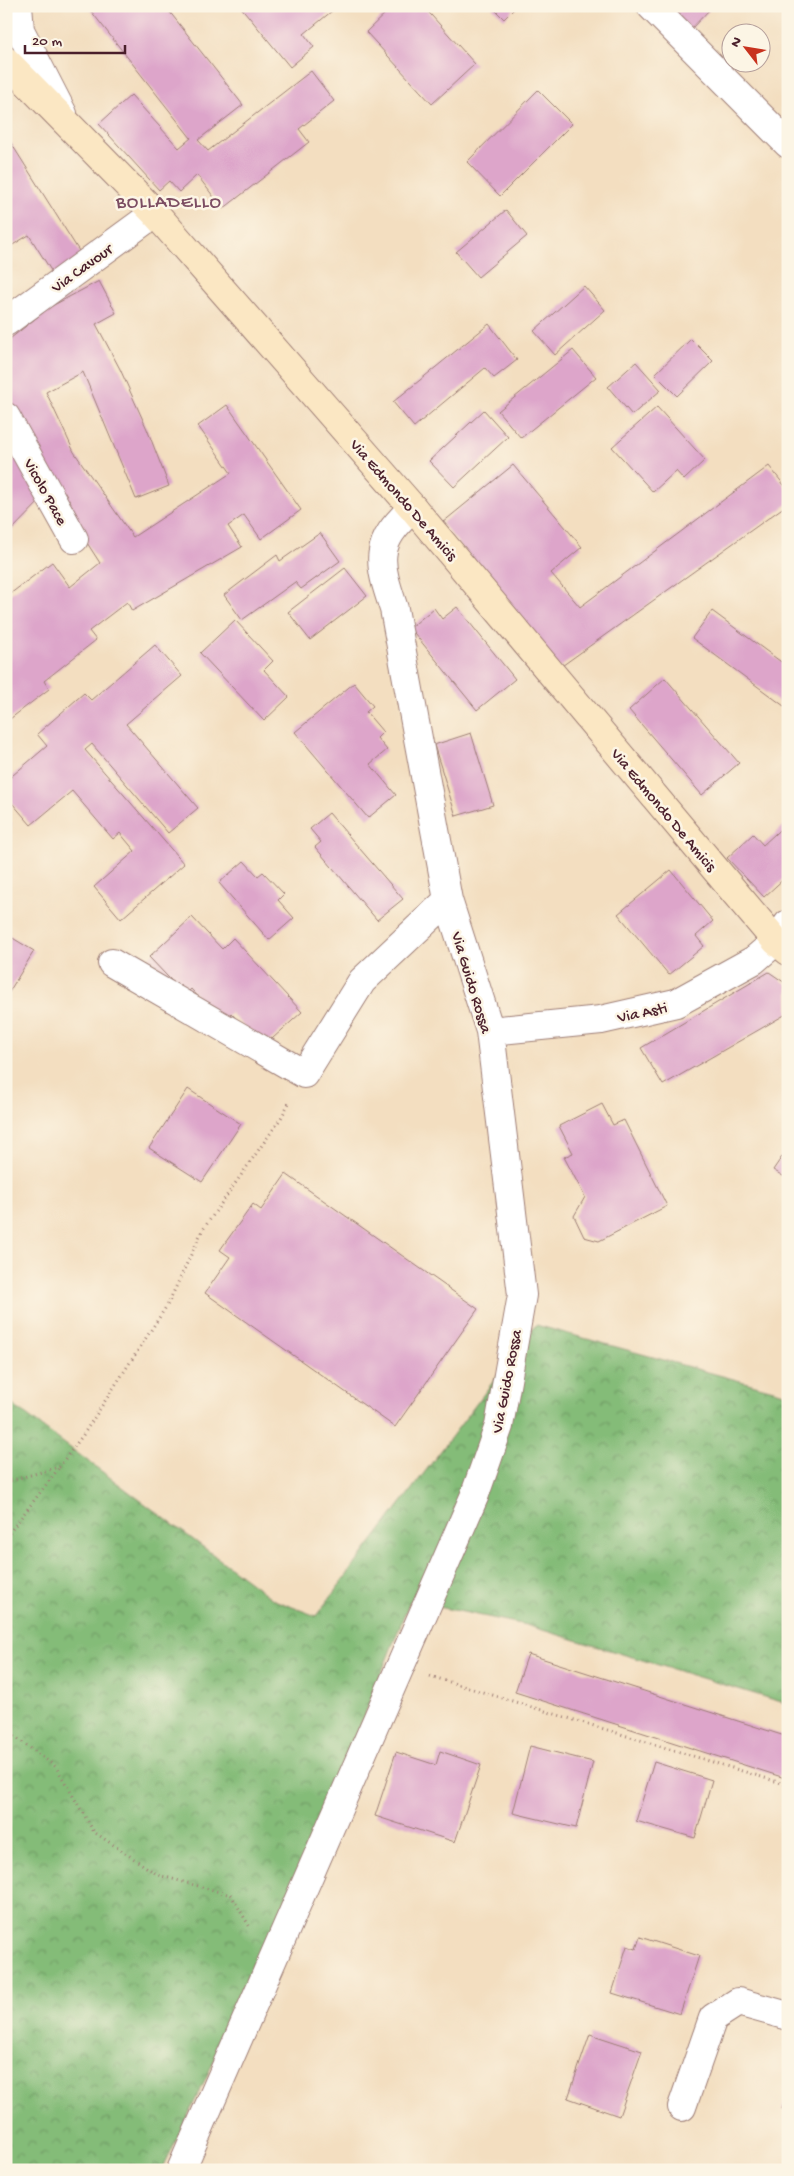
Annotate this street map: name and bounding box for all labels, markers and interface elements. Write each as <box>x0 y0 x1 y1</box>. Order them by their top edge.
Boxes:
scale bar <box>25 22 125 54</box>
north arrow <box>722 22 772 72</box>
text: 20 m <box>32 33 62 51</box>
text: N <box>727 34 747 51</box>
district label: BOLLADELLO <box>115 192 222 215</box>
street label: Via Cavour <box>48 240 118 299</box>
street label: Via Edmondo De Amicis <box>344 436 461 567</box>
street label: Vicolo Pace <box>17 455 70 530</box>
street label: Via Edmondo De Amicis <box>605 745 720 877</box>
street label: Via Guido Rossa <box>445 929 494 1037</box>
street label: Via Asti <box>615 1000 669 1029</box>
street label: Via Guido Rossa <box>489 1327 528 1436</box>

